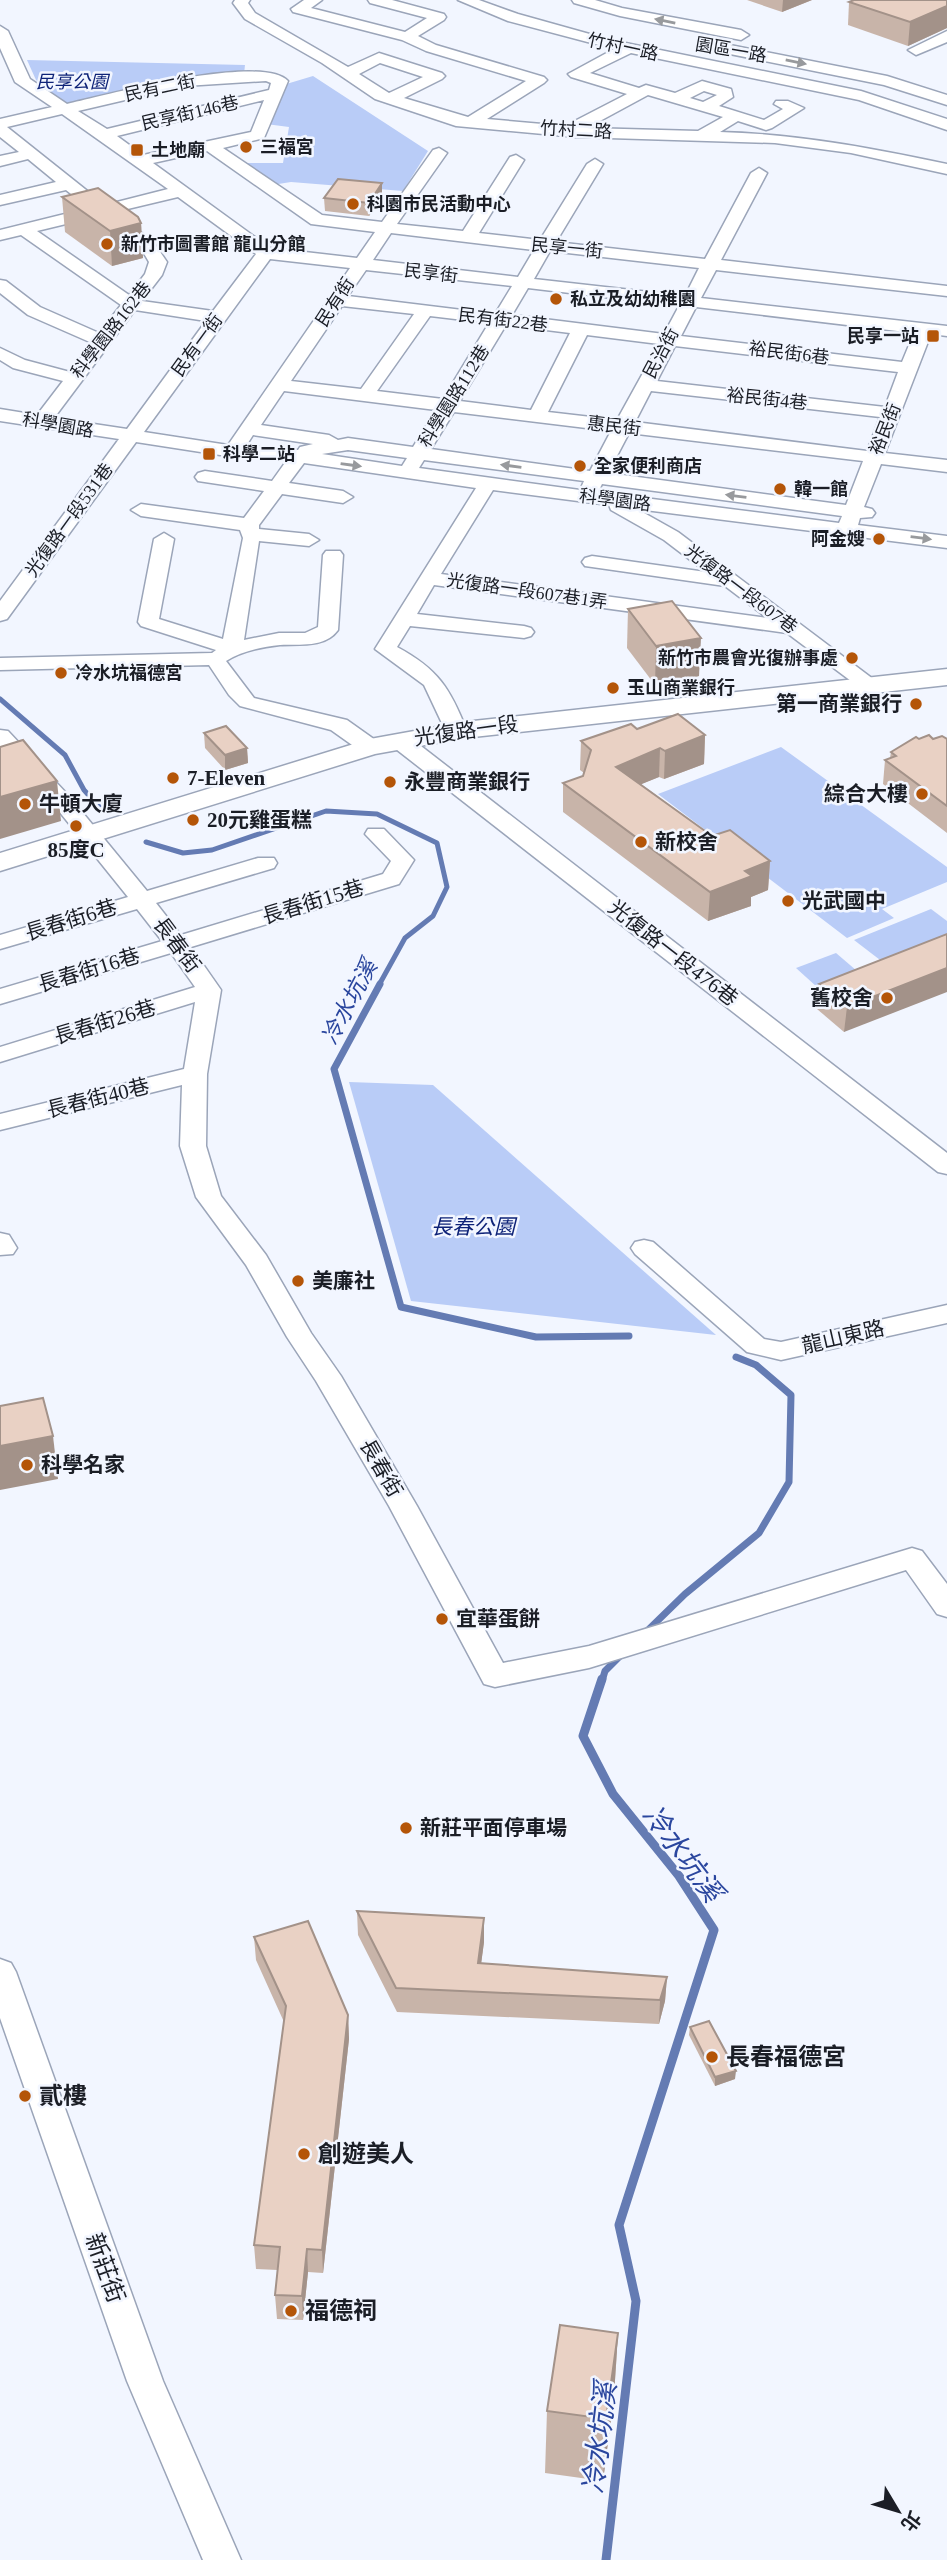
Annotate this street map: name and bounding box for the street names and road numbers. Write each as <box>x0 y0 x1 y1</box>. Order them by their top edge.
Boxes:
street label: 竹村一路 <box>586 30 660 64</box>
street label: 園區一路 <box>694 34 768 66</box>
street label: 民有二街 <box>123 71 197 105</box>
street label: 民享街146巷 <box>140 92 240 134</box>
street label: 竹村二路 <box>540 118 612 142</box>
street label: 民享一街 <box>530 234 604 262</box>
street label: 民享街 <box>403 260 459 286</box>
street label: 民有街 <box>312 274 358 330</box>
street label: 科學園路162巷 <box>67 278 155 382</box>
street label: 民有街22巷 <box>457 305 549 335</box>
street label: 民有一街 <box>168 310 226 380</box>
street label: 民治街 <box>639 324 683 382</box>
street label: 裕民街6巷 <box>748 338 830 368</box>
street label: 科學園路112巷 <box>415 341 493 451</box>
street label: 裕民街4巷 <box>726 385 808 413</box>
street label: 裕民街 <box>866 400 904 458</box>
street label: 科學園路 <box>21 409 95 441</box>
street label: 惠民街 <box>586 413 642 439</box>
street label: 光復路一段531巷 <box>21 460 117 580</box>
street label: 科學園路 <box>578 486 652 514</box>
street label: 光復路一段607巷 <box>681 540 801 638</box>
street label: 光復路一段607巷1弄 <box>445 570 609 612</box>
street label: 光復路一段 <box>412 712 520 750</box>
street label: 長春街15巷 <box>259 875 367 929</box>
street label: 長春街6巷 <box>22 895 120 945</box>
street label: 光復路一段476巷 <box>604 895 742 1011</box>
street label: 長春街 <box>148 913 206 977</box>
street label: 長春街16巷 <box>35 943 143 997</box>
street label: 長春街26巷 <box>51 995 159 1049</box>
street label: 長春街40巷 <box>44 1074 152 1122</box>
street label: 龍山東路 <box>799 1316 887 1358</box>
street label: 長春街 <box>355 1435 407 1501</box>
street label: 新莊街 <box>80 2230 130 2306</box>

